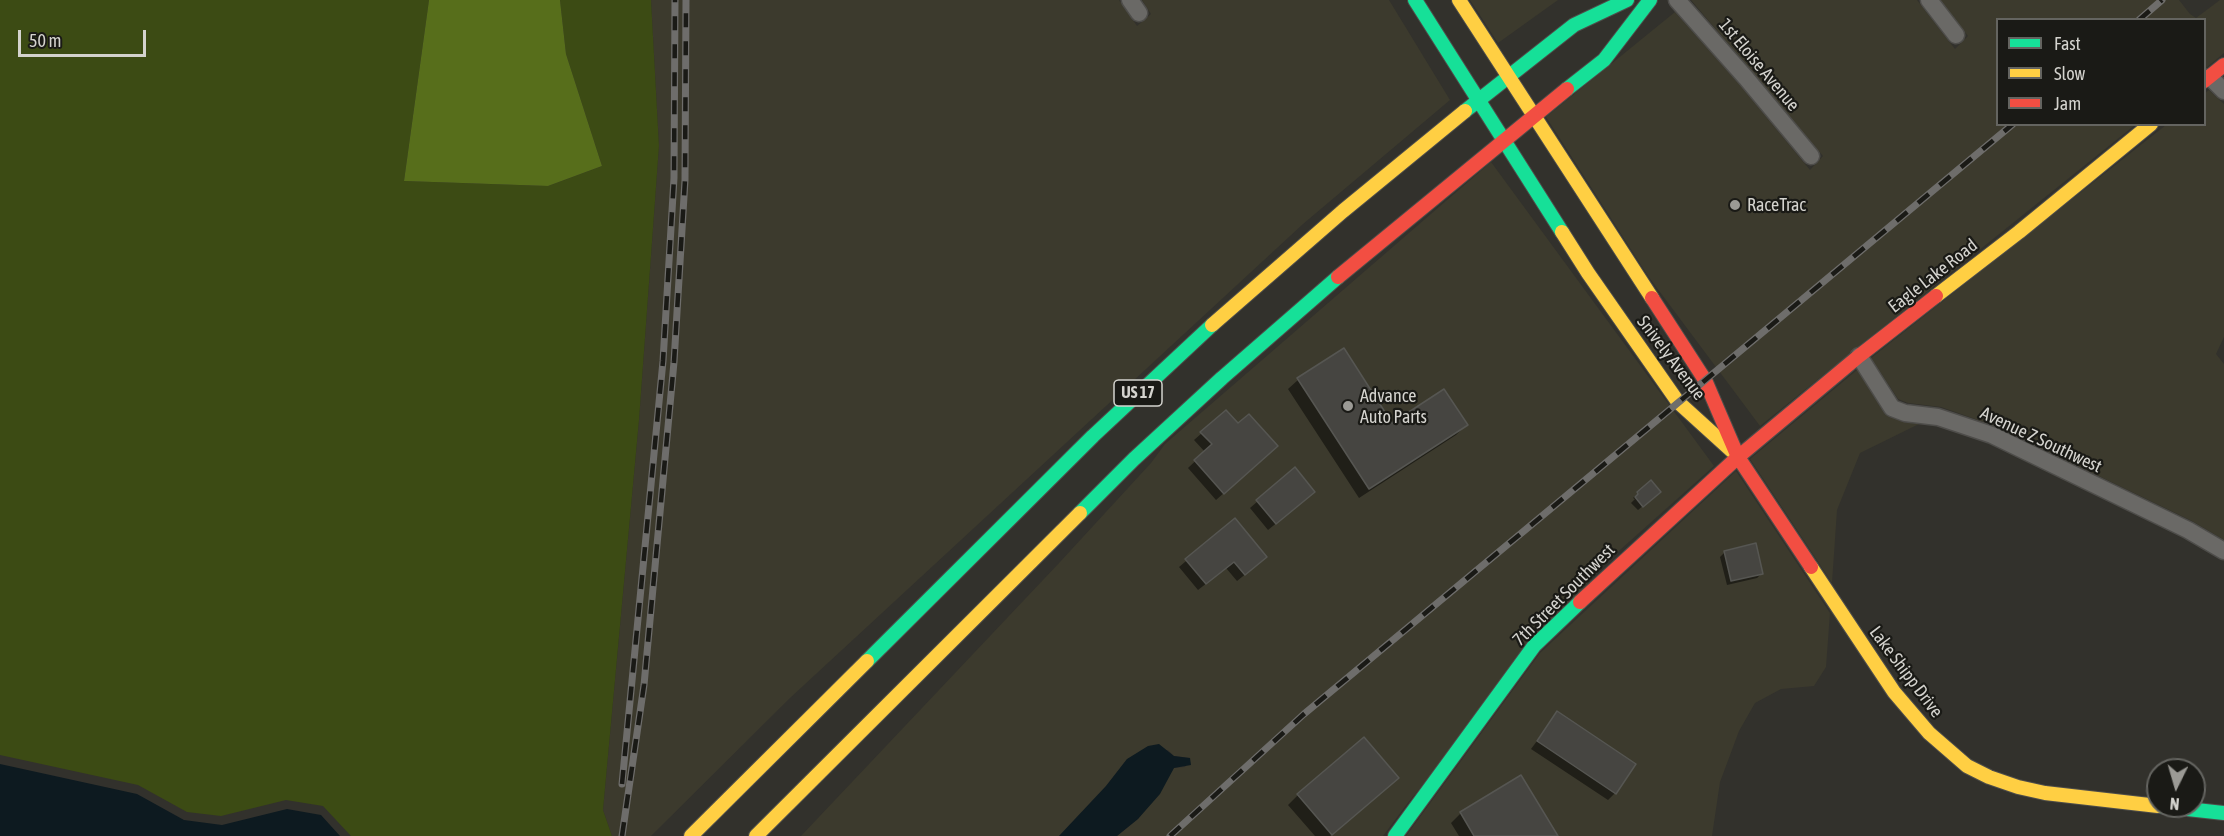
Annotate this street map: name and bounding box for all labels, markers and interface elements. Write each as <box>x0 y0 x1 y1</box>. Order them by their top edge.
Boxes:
street label: 1st Eloise Avenue <box>1714 14 1804 116</box>
scale bar <box>21 18 148 56</box>
legend <box>1996 18 2206 126</box>
text: 50 m <box>29 30 61 51</box>
text: Fast <box>2054 33 2081 54</box>
text: Slow <box>2054 63 2085 84</box>
text: Jam <box>2054 93 2081 114</box>
place label: RaceTrac <box>1747 194 1806 216</box>
marker: RaceTrac <box>1728 198 1742 212</box>
street label: Eagle Lake Road <box>1884 235 1982 317</box>
street label: Snively Avenue <box>1632 312 1710 404</box>
road number: US 17 <box>1114 380 1162 406</box>
place label: Advance Auto Parts <box>1360 385 1427 428</box>
marker: Advance Auto Parts <box>1341 399 1355 413</box>
street label: Avenue Z Southwest <box>1977 402 2105 478</box>
street label: 7th Street Southwest <box>1508 539 1620 651</box>
street label: Lake Shipp Drive <box>1865 622 1947 722</box>
north arrow <box>2146 758 2206 818</box>
text: N <box>2169 795 2180 813</box>

